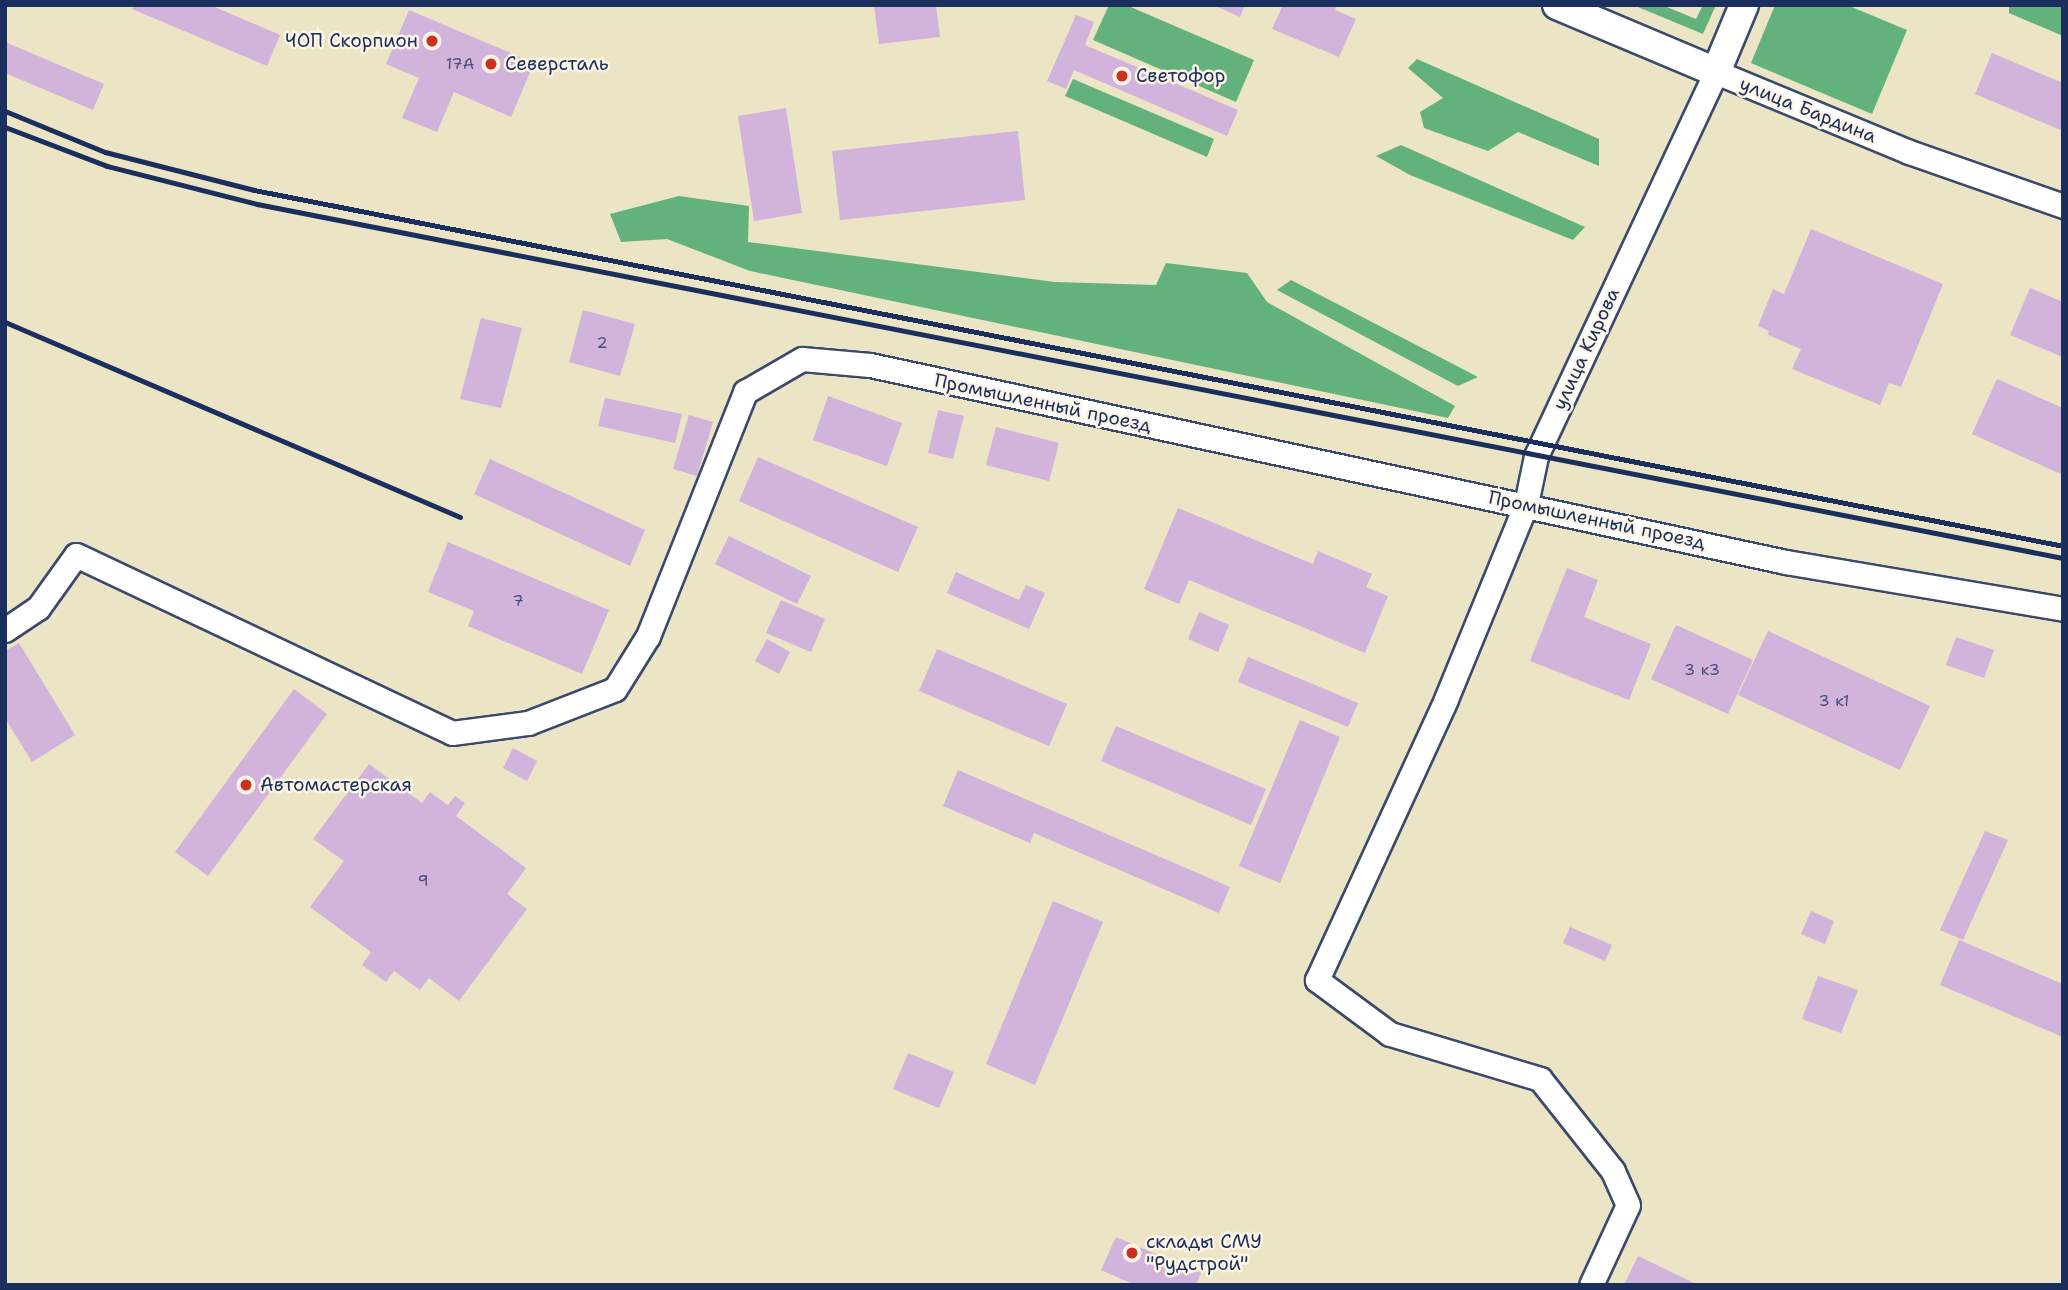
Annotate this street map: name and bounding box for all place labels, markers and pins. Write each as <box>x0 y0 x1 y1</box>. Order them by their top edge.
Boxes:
place label: ЧОП Скорпион <box>285 30 418 52</box>
marker: ЧОП Скорпион <box>424 33 440 49</box>
place label: Северсталь <box>505 53 609 75</box>
marker: Северсталь <box>483 56 499 72</box>
place label: Светофор <box>1136 65 1225 87</box>
marker: Светофор <box>1114 68 1130 84</box>
place label: Автомастерская <box>260 774 412 796</box>
marker: Автомастерская <box>238 777 254 793</box>
place label: склады СМУ "Рудстрой" <box>1146 1231 1262 1275</box>
marker: склады СМУ "Рудстрой" <box>1124 1245 1140 1261</box>

